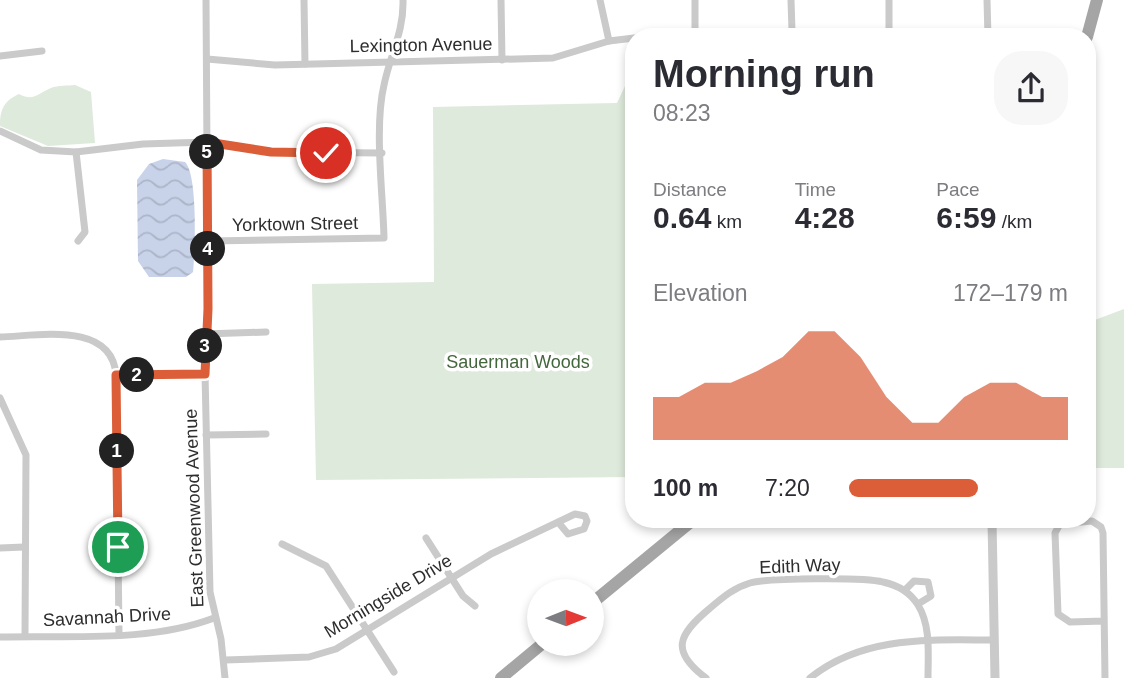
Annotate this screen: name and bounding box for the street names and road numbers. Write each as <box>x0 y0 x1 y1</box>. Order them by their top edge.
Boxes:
street label: Lexington Avenue <box>349 34 493 56</box>
street label: Yorktown Street <box>232 213 358 235</box>
street label: East Greenwood Avenue <box>181 408 207 608</box>
street label: Morningside Drive <box>321 550 455 642</box>
street label: Edith Way <box>759 555 841 577</box>
street label: Savannah Drive <box>43 604 171 630</box>

